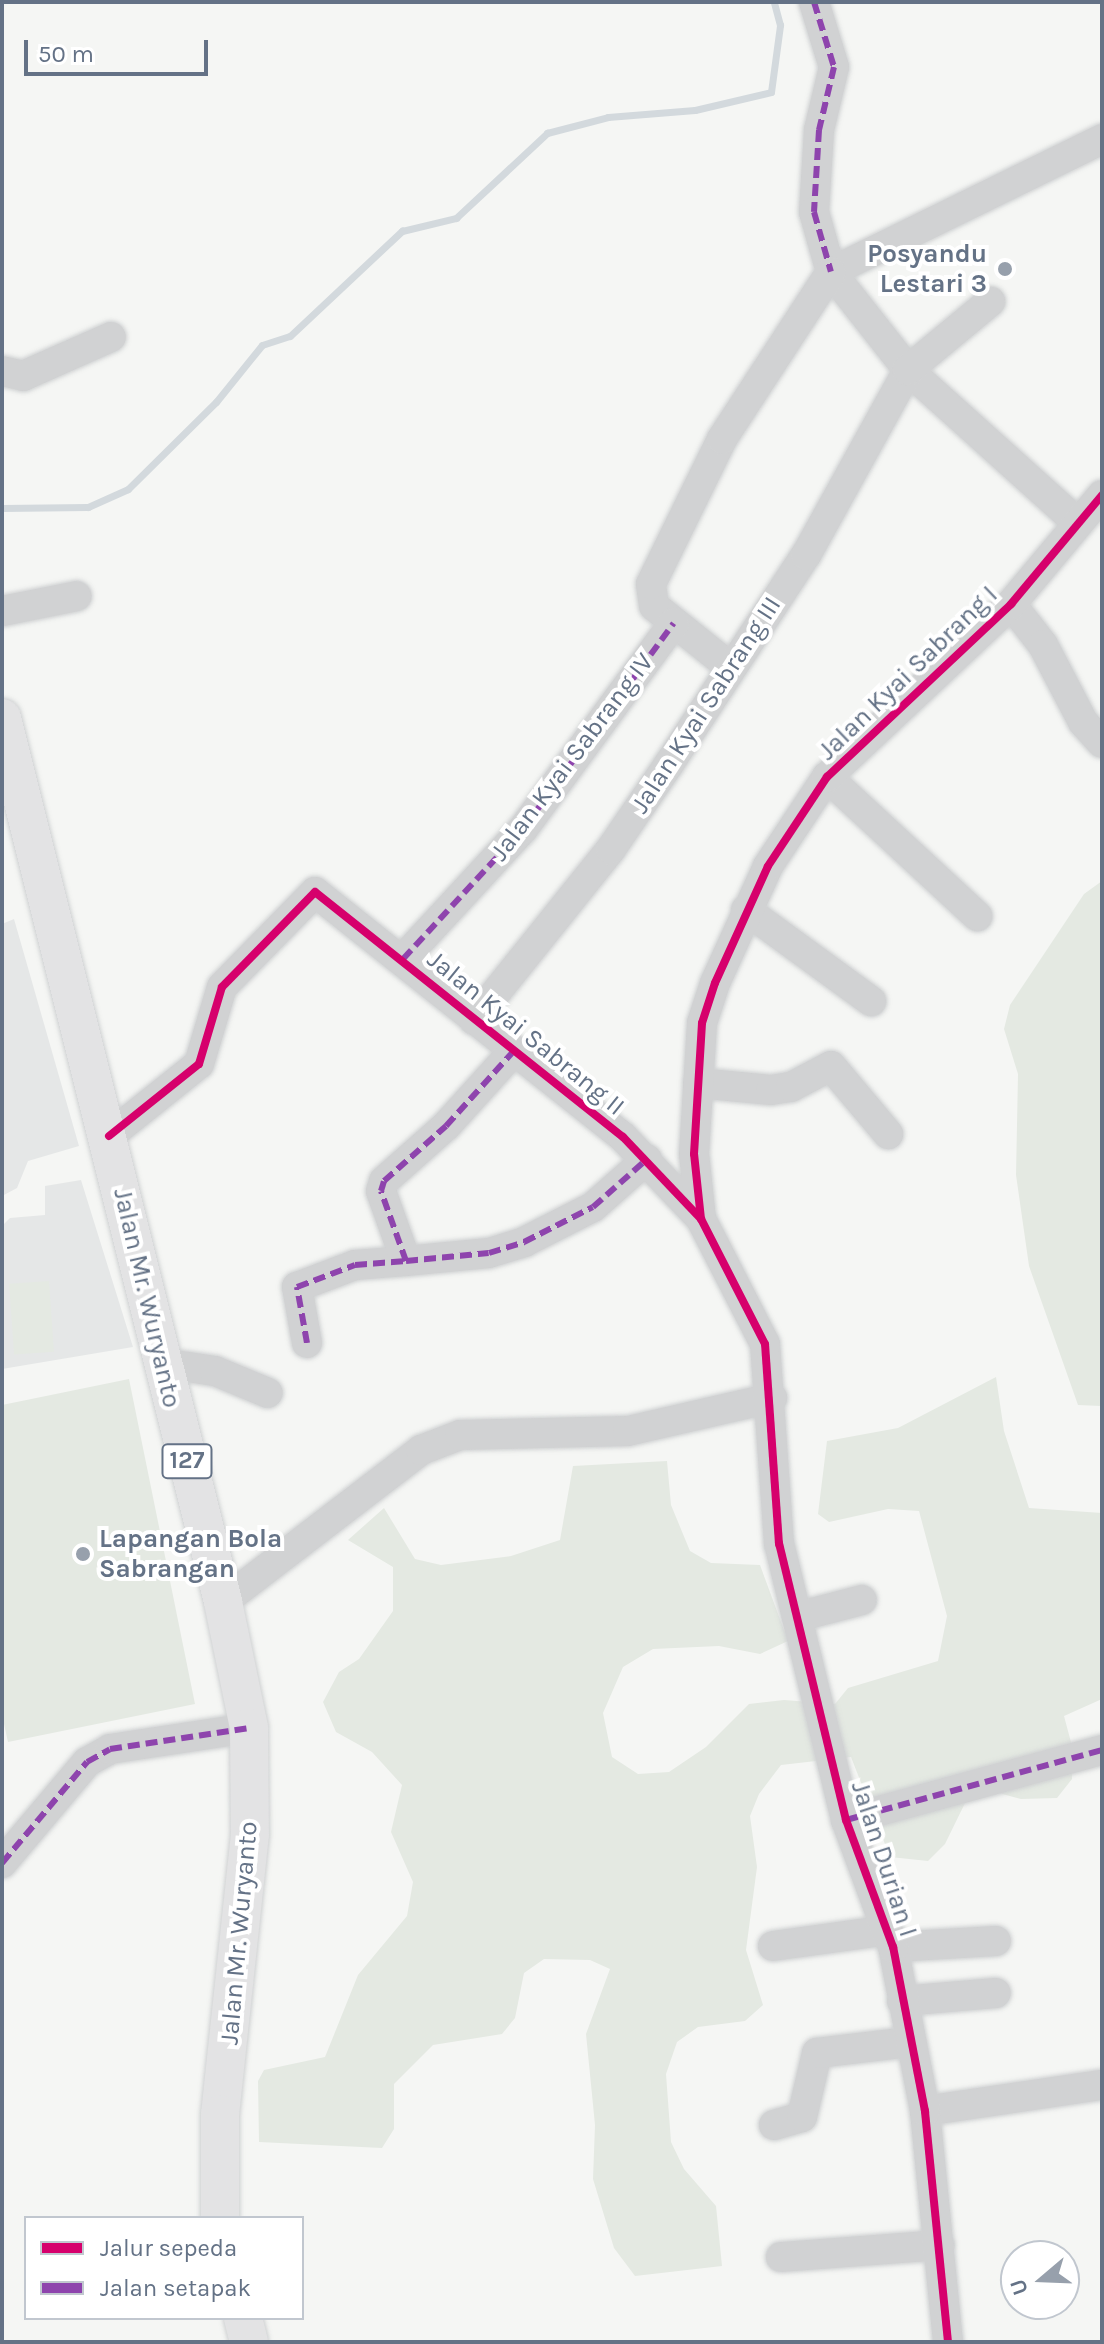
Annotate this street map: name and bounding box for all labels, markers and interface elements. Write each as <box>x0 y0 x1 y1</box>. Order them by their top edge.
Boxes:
scale bar <box>28 24 212 74</box>
text: 50 m <box>38 40 94 68</box>
place label: Posyandu Lestari 3 <box>867 238 987 300</box>
marker: Posyandu Lestari 3 <box>994 258 1016 280</box>
street label: Jalan Kyai Sabrang I <box>812 579 1004 767</box>
street label: Jalan Kyai Sabrang III <box>624 591 788 819</box>
street label: Jalan Kyai Sabrang IV <box>484 647 660 867</box>
street label: Jalan Kyai Sabrang II <box>421 944 631 1122</box>
street label: Jalan Mr. Wuryanto <box>107 1185 187 1411</box>
road number: 127 <box>161 1441 213 1481</box>
place label: Lapangan Bola Sabrangan <box>99 1523 282 1584</box>
marker: Lapangan Bola Sabrangan <box>74 1545 92 1563</box>
street label: Jalan Durian I <box>844 1777 924 1941</box>
street label: Jalan Mr. Wuryanto <box>214 1820 264 2046</box>
legend <box>24 2216 304 2320</box>
text: Jalur sepeda <box>100 2234 237 2262</box>
north arrow <box>1000 2240 1080 2320</box>
text: Jalan setapak <box>100 2274 251 2302</box>
text: U <box>1004 2276 1034 2299</box>

